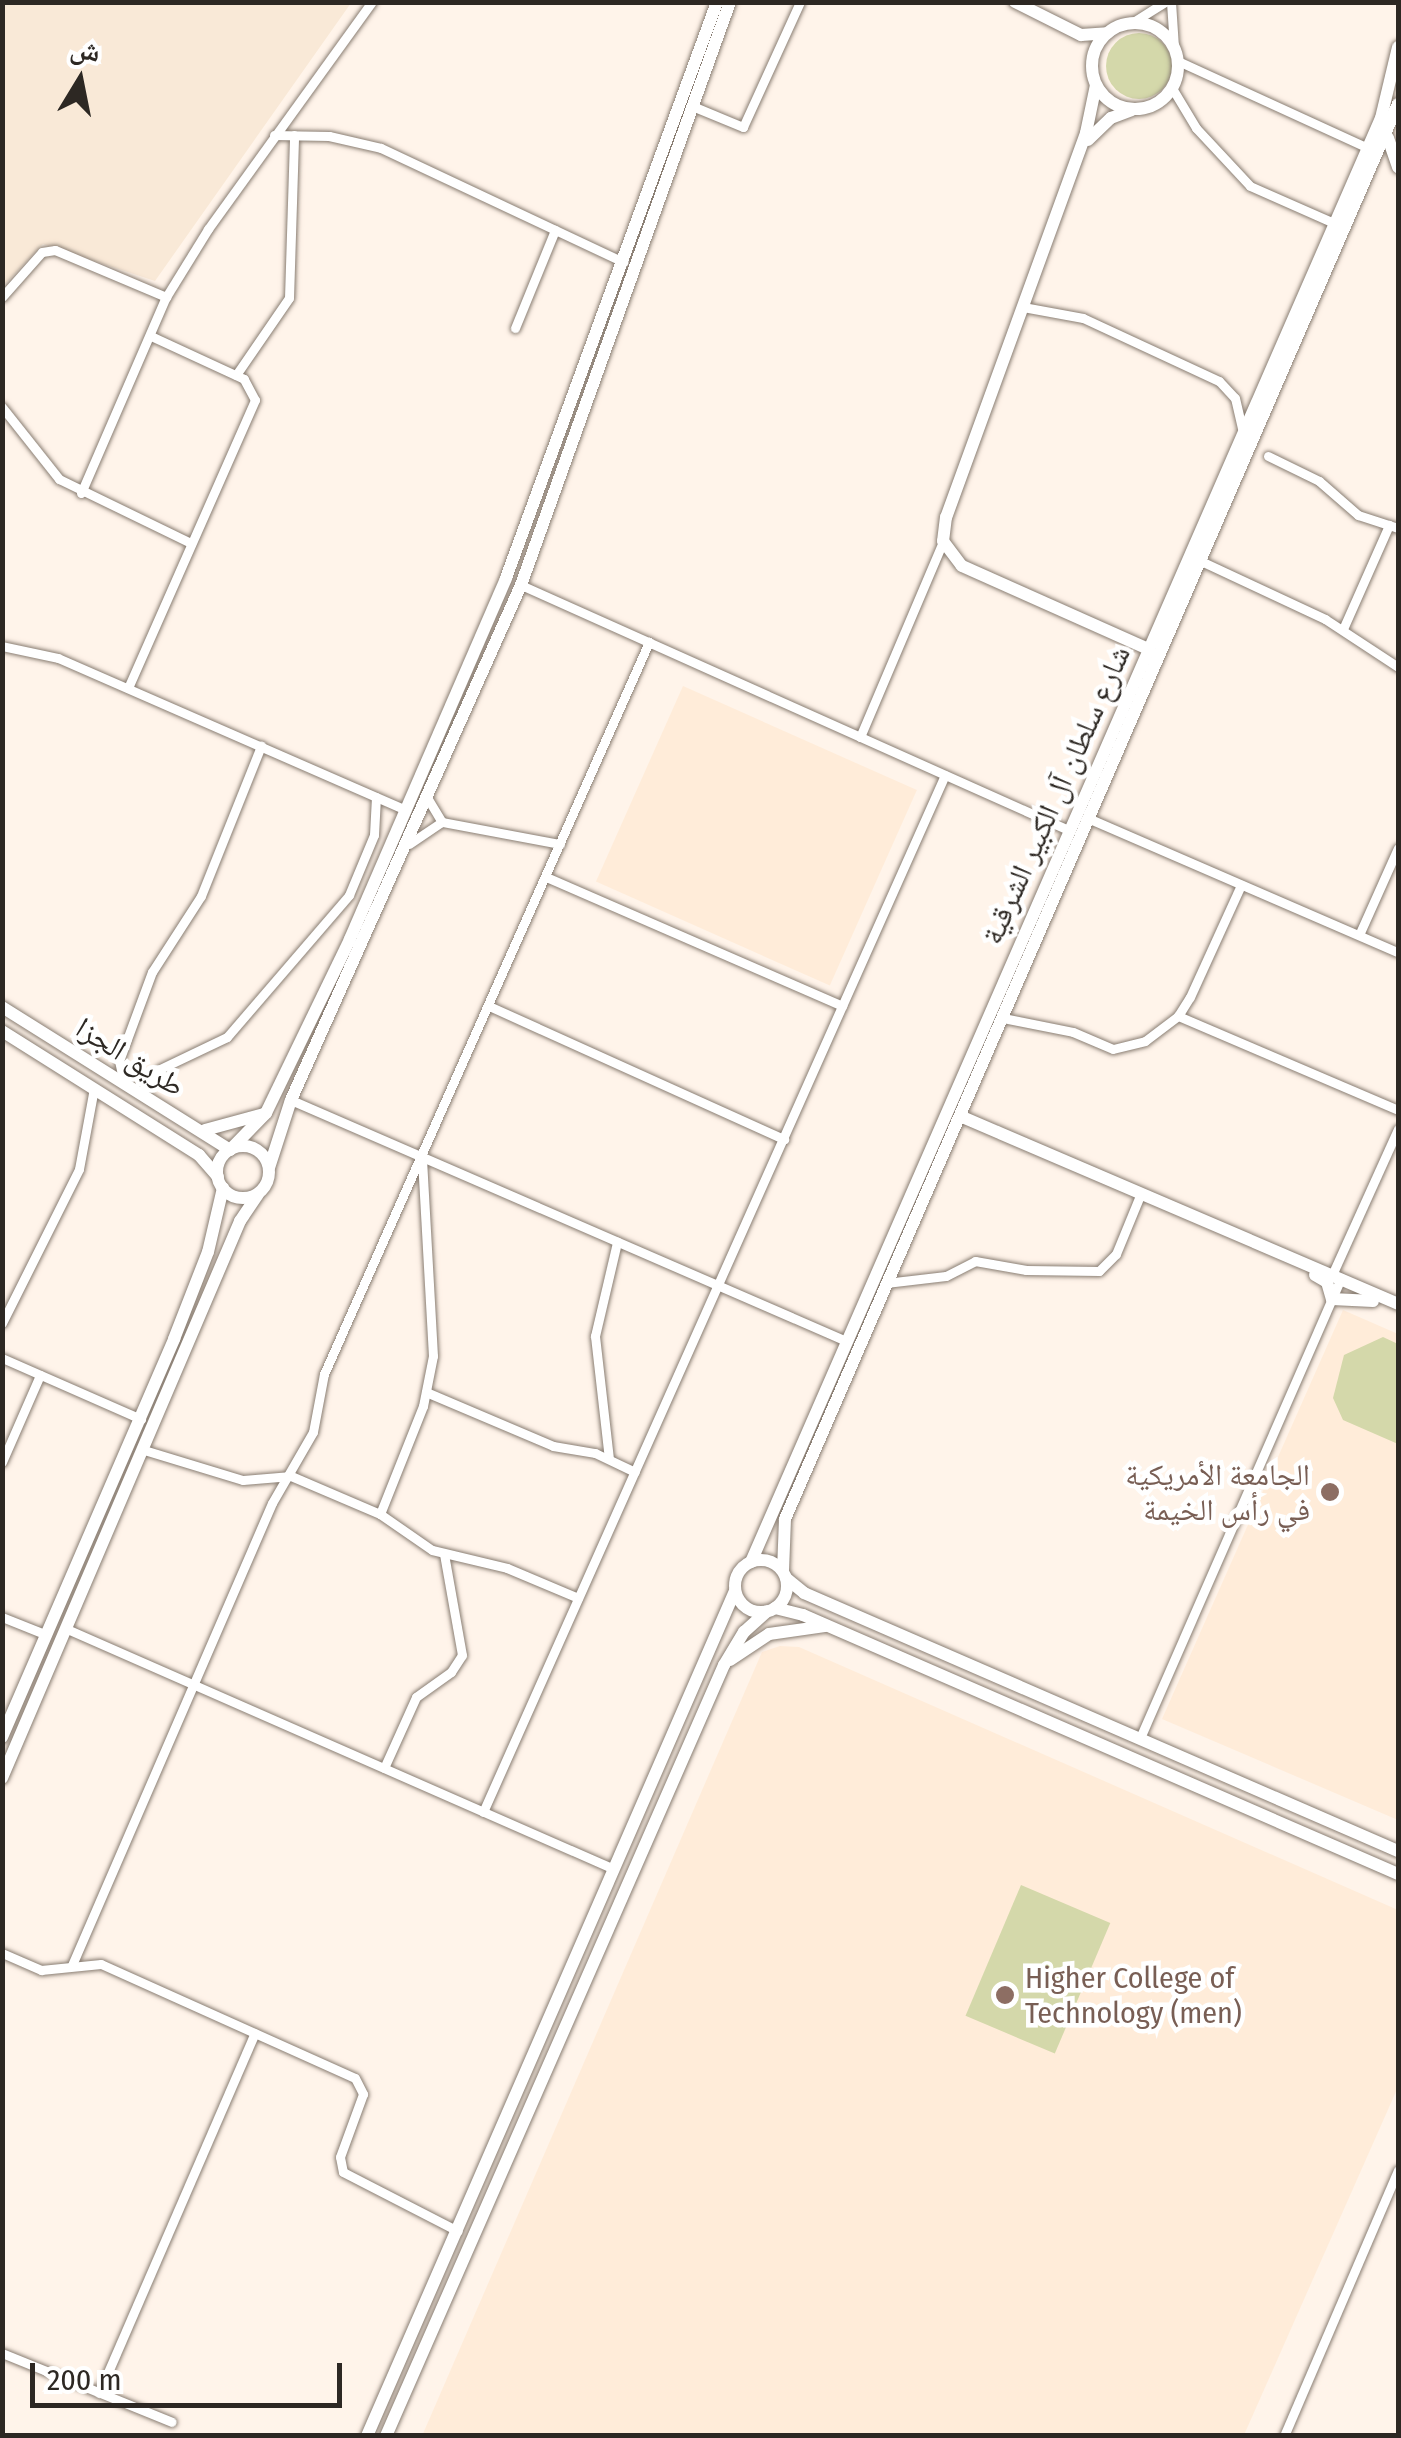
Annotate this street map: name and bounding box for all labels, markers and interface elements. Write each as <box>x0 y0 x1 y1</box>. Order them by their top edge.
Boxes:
north arrow <box>30 30 130 130</box>
text: ش <box>68 31 103 69</box>
street label: شارع سلطان آل الكبير الشرقية <box>974 640 1138 950</box>
street label: طريق الجزا <box>69 1010 191 1104</box>
place label: الجامعة الأمريكية في رأس الخيمة <box>1125 1457 1310 1528</box>
marker: الجامعة الأمريكية في رأس الخيمة <box>1319 1481 1341 1503</box>
place label: Higher College of Technology (men) <box>1025 1960 1242 2030</box>
marker: Higher College of Technology (men) <box>994 1984 1016 2006</box>
scale bar <box>35 2343 348 2405</box>
text: 200 m <box>47 2362 122 2398</box>

